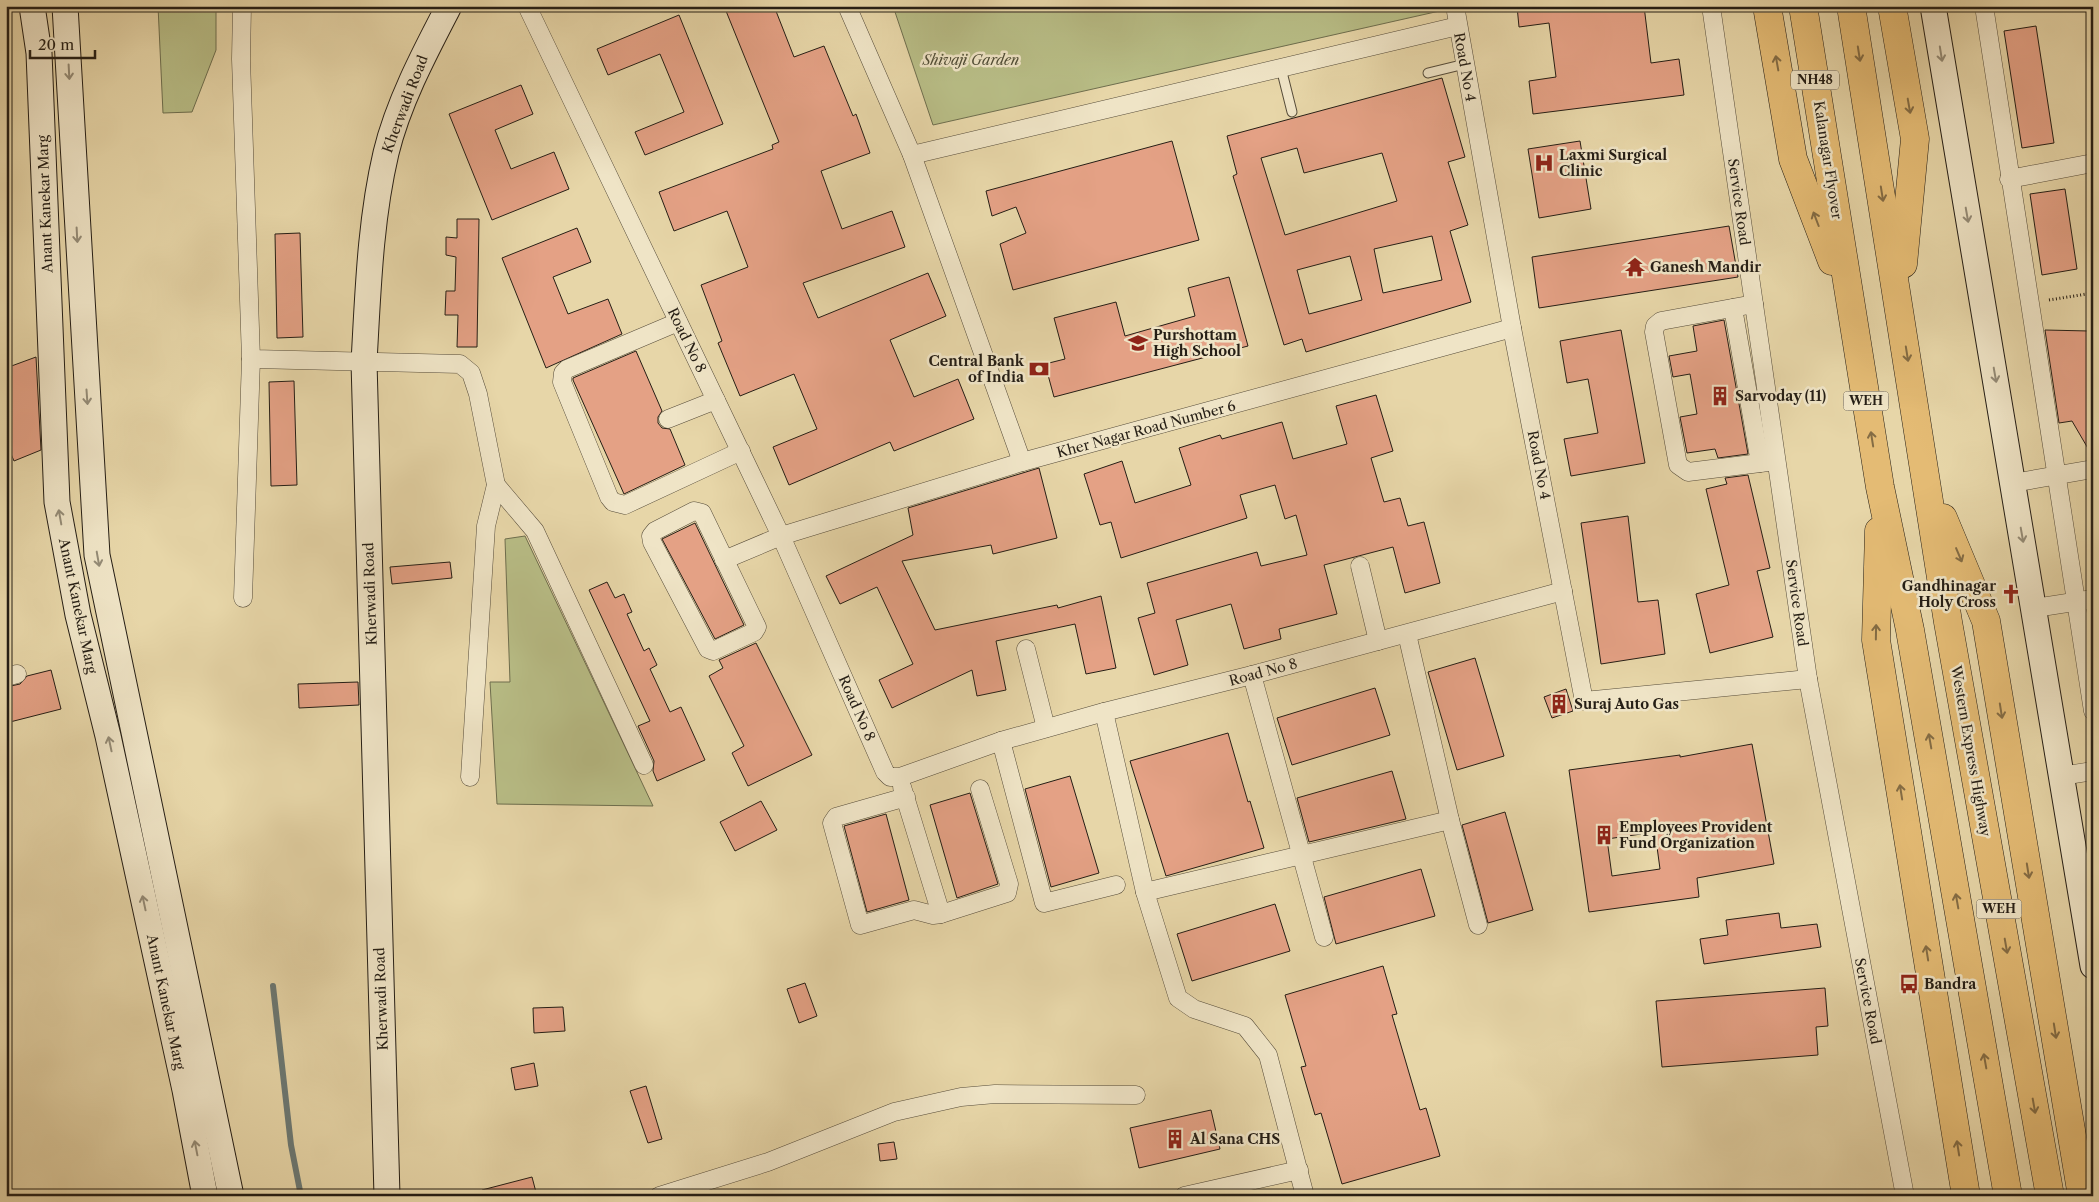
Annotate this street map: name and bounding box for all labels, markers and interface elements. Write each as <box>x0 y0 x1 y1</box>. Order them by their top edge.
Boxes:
scale bar <box>30 28 95 60</box>
street label: Road No 4 <box>1450 31 1480 103</box>
text: 20 m <box>38 35 74 54</box>
one-way arrow <box>1854 46 1864 62</box>
one-way arrow <box>1936 46 1946 62</box>
park label: Shivaji Garden <box>922 51 1019 69</box>
street label: Kherwadi Road <box>378 52 432 155</box>
one-way arrow <box>1771 55 1781 71</box>
one-way arrow <box>65 64 74 80</box>
road number: NH48 <box>1791 70 1839 90</box>
one-way arrow <box>1905 98 1915 114</box>
street label: Kalanagar Flyover <box>1810 99 1846 221</box>
street label: Anant Kanekar Marg <box>34 134 56 274</box>
place label: Laxmi Surgical Clinic <box>1559 146 1667 180</box>
hospital icon: Laxmi Surgical Clinic <box>1533 152 1555 174</box>
street label: Service Road <box>1724 157 1754 247</box>
one-way arrow <box>1877 186 1887 202</box>
one-way arrow <box>1963 206 1973 222</box>
one-way arrow <box>1811 212 1820 228</box>
one-way arrow <box>73 226 82 242</box>
temple icon: Ganesh Mandir <box>1624 256 1646 278</box>
place label: Ganesh Mandir <box>1650 258 1761 276</box>
street label: Road No 8 <box>664 305 710 375</box>
place label: Purshottam High School <box>1153 326 1241 360</box>
school or university icon: Purshottam High School <box>1127 332 1149 354</box>
one-way arrow <box>1902 345 1912 361</box>
place label: Central Bank of India <box>929 352 1025 386</box>
bank icon: Central Bank of India <box>1028 358 1050 380</box>
one-way arrow <box>1990 367 2000 383</box>
building icon: Sarvoday (11) <box>1709 385 1731 407</box>
place label: Sarvoday (11) <box>1735 387 1826 405</box>
one-way arrow <box>82 389 91 405</box>
road number: WEH <box>1844 392 1888 411</box>
street label: Kher Nagar Road Number 6 <box>1055 396 1237 462</box>
street label: Road No 4 <box>1523 429 1555 501</box>
one-way arrow <box>1867 431 1877 447</box>
one-way arrow <box>55 510 65 526</box>
one-way arrow <box>2018 527 2028 543</box>
street label: Anant Kanekar Marg <box>55 536 101 676</box>
street label: Kherwadi Road <box>359 542 381 646</box>
one-way arrow <box>1954 547 1964 562</box>
one-way arrow <box>94 550 104 566</box>
street label: Service Road <box>1782 558 1812 648</box>
place label: Gandhinagar Holy Cross <box>1902 577 1996 611</box>
church icon: Gandhinagar Holy Cross <box>2000 583 2022 605</box>
one-way arrow <box>1871 624 1881 640</box>
street label: Road No 8 <box>1227 654 1299 690</box>
street label: Western Express Highway <box>1947 663 1995 838</box>
street label: Road No 8 <box>835 672 879 744</box>
building icon: Suraj Auto Gas <box>1548 693 1570 715</box>
place label: Suraj Auto Gas <box>1574 695 1679 713</box>
one-way arrow <box>1996 702 2006 718</box>
one-way arrow <box>1924 734 1934 750</box>
one-way arrow <box>105 737 114 753</box>
one-way arrow <box>1895 785 1905 801</box>
place label: Employees Provident Fund Organization <box>1619 818 1773 852</box>
building icon: Employees Provident Fund Organization <box>1593 824 1615 846</box>
one-way arrow <box>2023 863 2033 879</box>
one-way arrow <box>1952 894 1962 910</box>
one-way arrow <box>139 896 149 912</box>
road number: WEH <box>1976 900 2022 919</box>
street label: Anant Kanekar Marg <box>143 932 189 1072</box>
one-way arrow <box>2001 937 2011 953</box>
one-way arrow <box>1921 945 1931 961</box>
street label: Kherwadi Road <box>370 947 392 1051</box>
street label: Service Road <box>1851 956 1885 1046</box>
bus stop icon: Bandra <box>1898 973 1920 995</box>
place label: Bandra <box>1924 975 1977 993</box>
one-way arrow <box>2050 1023 2060 1039</box>
one-way arrow <box>1980 1054 1990 1070</box>
one-way arrow <box>2029 1097 2039 1113</box>
building icon: Al Sana CHS <box>1164 1128 1186 1150</box>
place label: Al Sana CHS <box>1189 1130 1280 1148</box>
one-way arrow <box>191 1140 200 1156</box>
one-way arrow <box>1953 1140 1963 1156</box>

